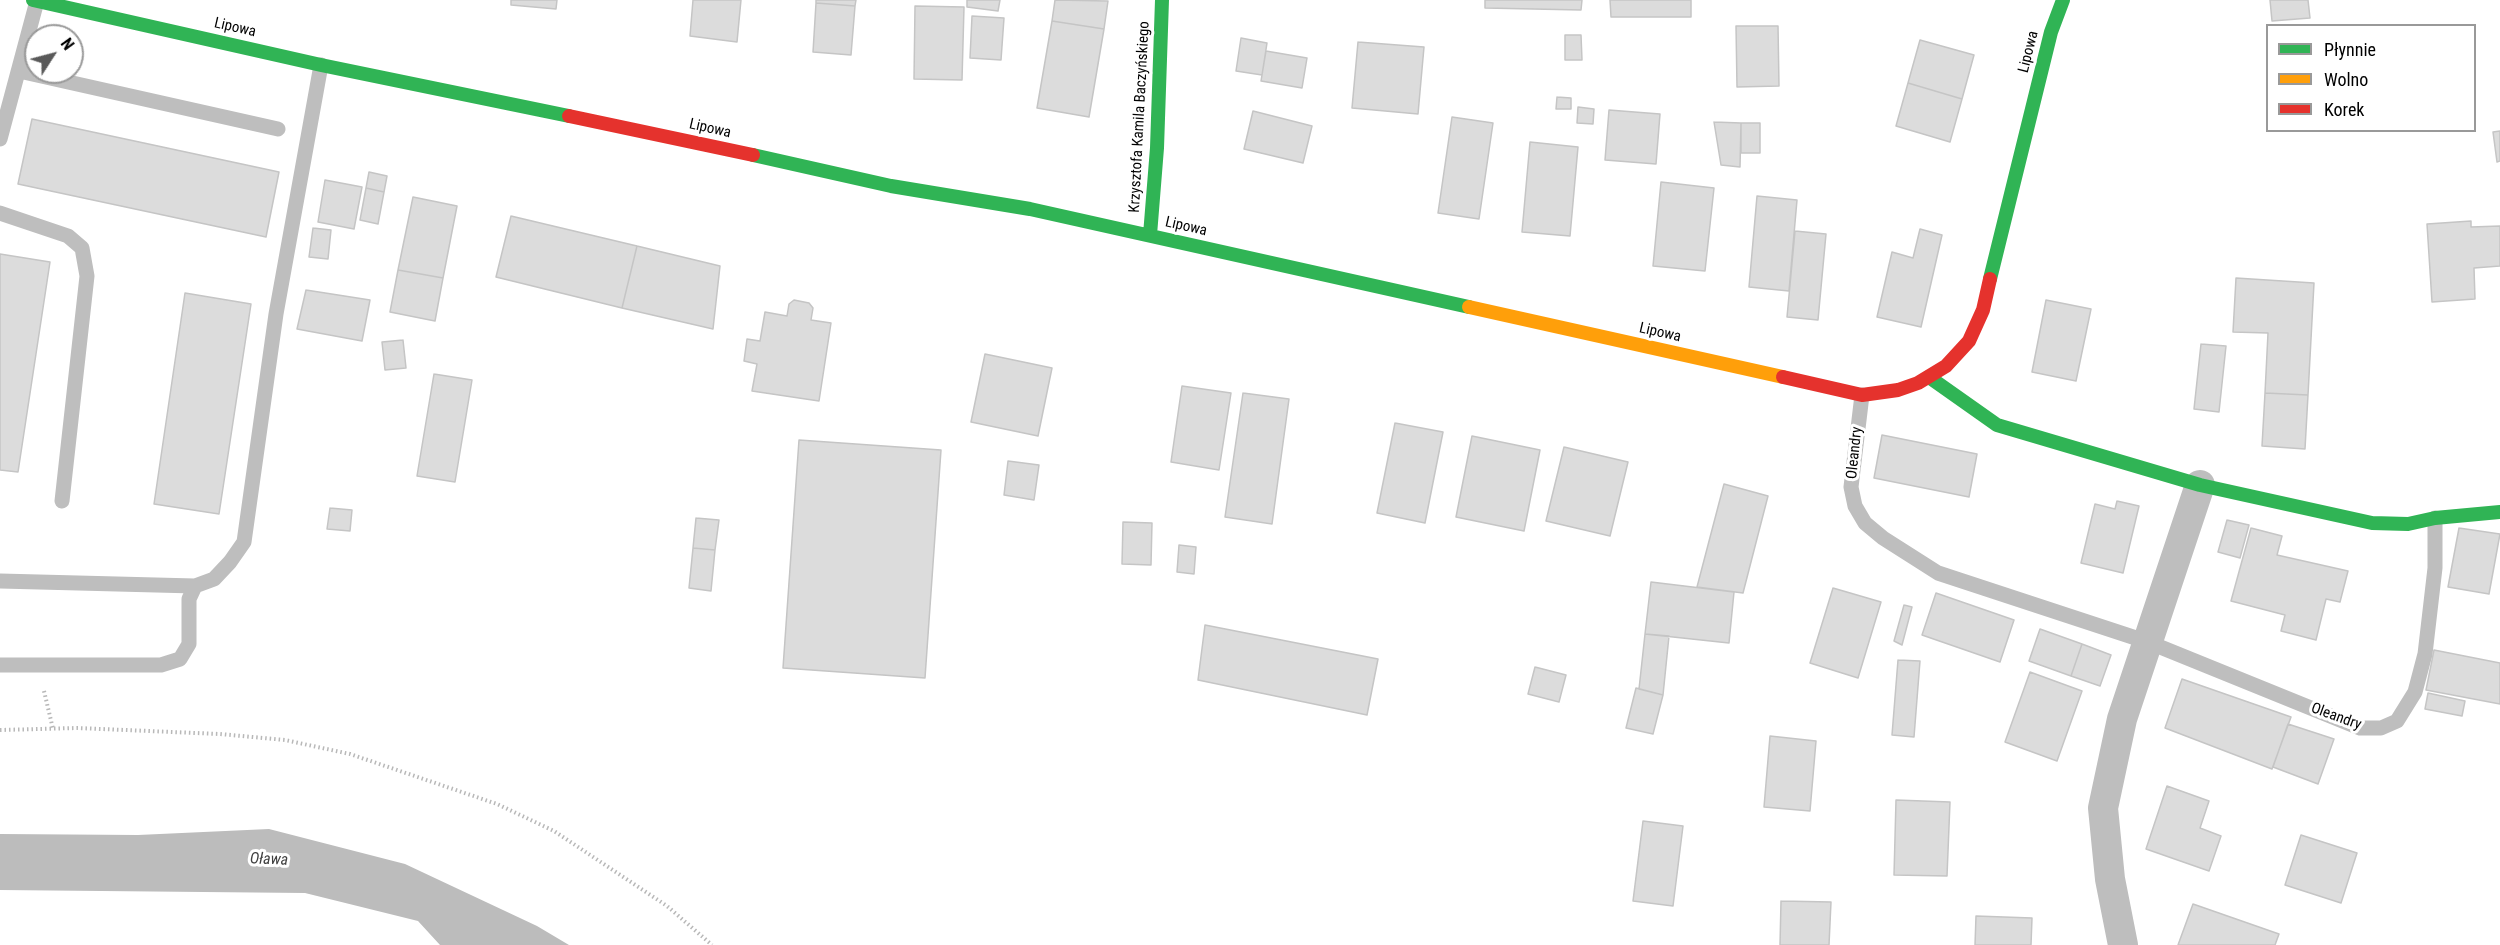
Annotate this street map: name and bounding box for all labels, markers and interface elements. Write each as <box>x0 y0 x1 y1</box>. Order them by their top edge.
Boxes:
street label: Lipowa <box>212 14 258 42</box>
street label: Krzysztofa Kamila Baczyńskiego <box>1126 21 1154 213</box>
north arrow <box>24 24 84 84</box>
legend <box>2266 24 2476 132</box>
street label: Lipowa <box>2015 29 2043 75</box>
text: N <box>57 35 78 54</box>
text: Płynnie <box>2324 39 2376 60</box>
text: Wolno <box>2324 69 2368 90</box>
text: Korek <box>2324 99 2364 120</box>
street label: Lipowa <box>687 115 733 143</box>
street label: Lipowa <box>1163 213 1209 241</box>
street label: Lipowa <box>1637 319 1683 347</box>
street label: Oleandry <box>1843 426 1867 480</box>
street label: Oleandry <box>2308 700 2364 734</box>
water label: Oława <box>250 850 288 870</box>

